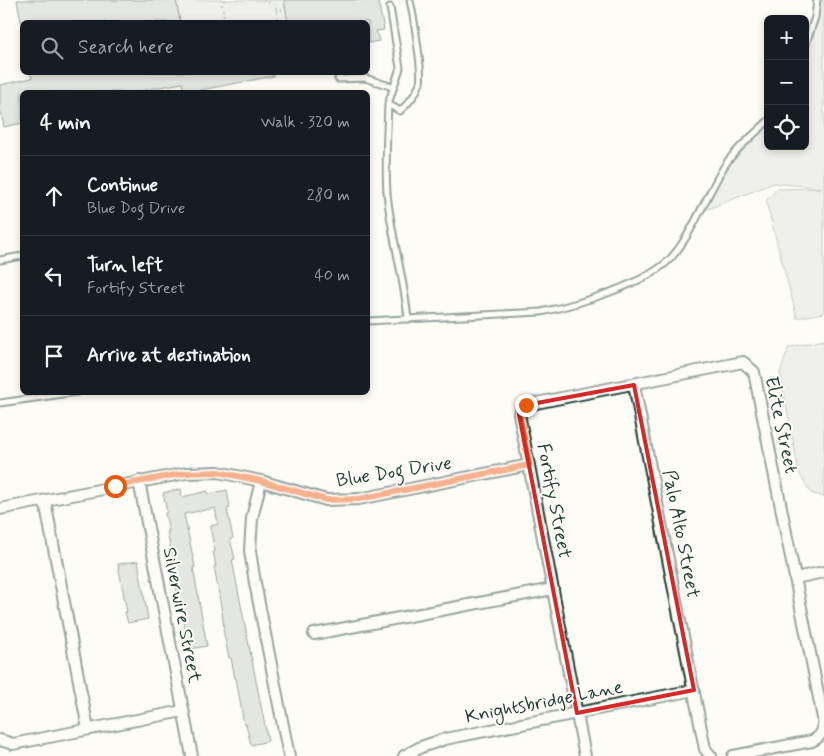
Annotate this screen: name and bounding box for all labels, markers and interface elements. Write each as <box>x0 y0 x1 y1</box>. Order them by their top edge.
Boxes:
map controls <box>764 15 809 150</box>
button: + <box>764 15 809 60</box>
search box <box>20 20 370 75</box>
icon: search <box>38 34 66 62</box>
text: Search here <box>78 35 174 60</box>
button: − <box>764 60 809 105</box>
button: locate <box>764 105 809 150</box>
text: 4 min <box>40 109 91 137</box>
text: Walk · 320 m <box>261 112 350 133</box>
text: Continue <box>87 173 158 198</box>
icon: ahead <box>40 182 68 210</box>
text: 280 m <box>307 185 350 206</box>
text: Blue Dog Drive <box>87 198 185 219</box>
text: Turn left <box>87 253 163 278</box>
icon: left <box>40 262 68 290</box>
text: 40 m <box>314 265 350 286</box>
text: Fortify Street <box>87 278 185 299</box>
icon: arrive <box>40 342 68 370</box>
text: Arrive at destination <box>87 343 251 368</box>
street label: Elite Street <box>759 374 803 476</box>
route end <box>515 394 538 417</box>
street label: Fortify Street <box>531 441 577 561</box>
street label: Blue Dog Drive <box>334 451 454 496</box>
street label: Palo Alto Street <box>656 468 706 600</box>
route start <box>104 475 127 498</box>
street label: Silverwire Street <box>157 545 207 685</box>
street label: Knightsbridge Lane <box>463 674 625 731</box>

